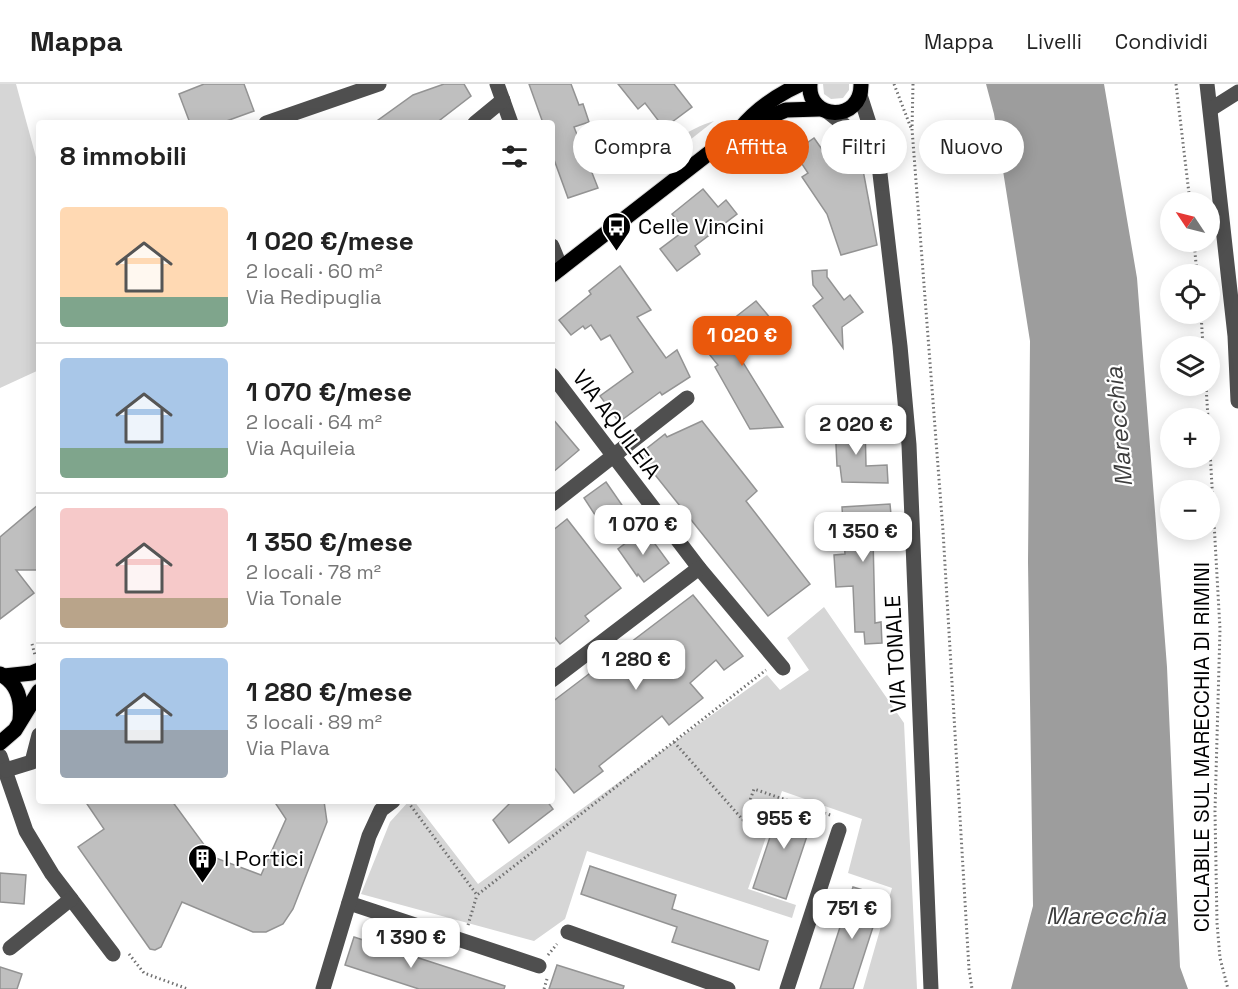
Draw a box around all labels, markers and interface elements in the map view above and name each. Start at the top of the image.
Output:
text: Mappa [30,23,123,59]
text: Mappa [924,28,993,55]
text: Livelli [1026,28,1082,55]
text: Condividi [1115,28,1208,55]
chip: Compra [573,120,693,174]
chip: Affitta [705,120,809,174]
chip: Filtri [821,120,907,174]
chip: Nuovo [919,120,1024,174]
text: 8 immobili [60,139,187,173]
icon: filters [498,140,531,173]
north arrow [1160,192,1220,252]
map controls [1160,192,1220,540]
bus stop icon: Celle Vincini [601,210,633,252]
place label: Celle Vincini [638,212,764,240]
text: 1 020 €/mese [246,224,414,258]
icon: home [108,231,180,303]
text: 2 locali · 60 m² [246,258,382,284]
button: locate [1160,264,1220,324]
text: Via Redipuglia [246,284,381,310]
pin: 1 020 € [687,316,797,367]
text: 1 020 € [707,322,777,348]
button: layers [1160,336,1220,396]
street label: VIA AQUILEIA [567,364,667,484]
water label: Marecchia [1098,365,1139,488]
text: 1 070 €/mese [246,375,412,409]
icon: home [108,382,180,454]
pin: 2 020 € [801,405,911,456]
button: + [1160,408,1220,468]
text: 2 locali · 64 m² [246,409,382,435]
text: 2 020 € [819,411,893,437]
text: Via Aquileia [246,435,355,461]
button: − [1160,480,1220,540]
pin: 1 070 € [588,505,698,556]
text: 1 070 € [608,511,678,537]
pin: 1 350 € [808,512,918,563]
text: 1 350 € [828,518,898,544]
text: 1 350 €/mese [246,525,413,559]
icon: home [108,532,180,604]
text: 2 locali · 78 m² [246,559,381,585]
street label: CICLABILE SUL MARECCHIA DI RIMINI [1187,562,1215,932]
text: Via Tonale [246,585,342,611]
street label: VIA TONALE [878,595,912,713]
pin: 1 280 € [581,640,691,691]
text: 1 280 € [601,646,671,672]
text: 1 280 €/mese [246,675,412,709]
icon: home [108,682,180,754]
text: 3 locali · 89 m² [246,709,382,735]
text: Via Plava [246,735,330,761]
pin: 955 € [742,799,826,850]
text: 955 € [757,805,812,831]
building icon: I Portici [187,842,219,884]
place label: I Portici [224,844,304,872]
pin: 751 € [810,889,894,940]
text: 751 € [827,895,877,921]
water label: Marecchia [1046,900,1166,931]
pin: 1 390 € [356,918,466,969]
text: 1 390 € [376,924,446,950]

